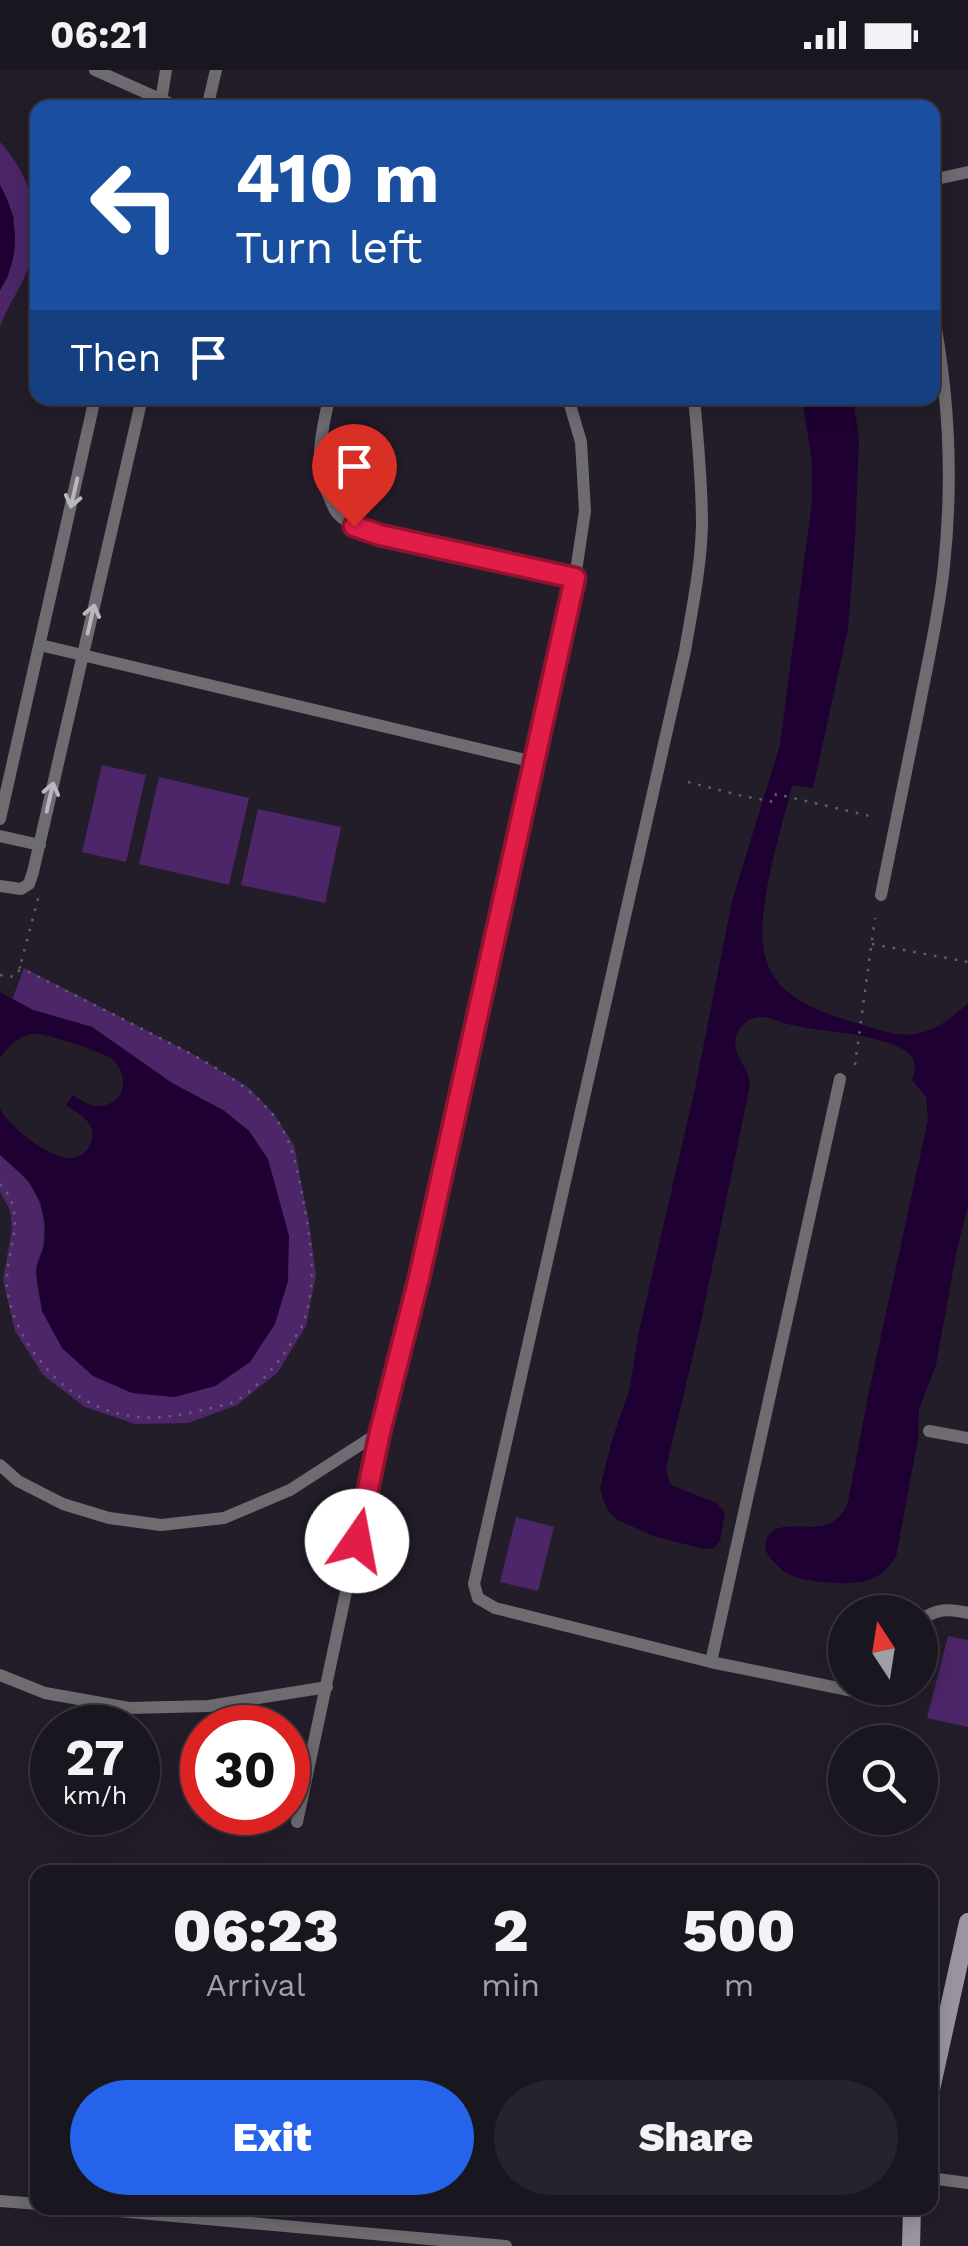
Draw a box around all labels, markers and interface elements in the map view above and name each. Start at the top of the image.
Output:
text: 06:21 [50,13,148,57]
text: 410 m [235,137,440,219]
icon: left [70,140,200,270]
text: Turn left [235,221,422,274]
icon: arrive [181,330,236,385]
text: Then [70,336,161,380]
pin [312,424,397,527]
icon: arrive [327,439,382,494]
one-way arrow [64,476,82,508]
one-way arrow [83,604,102,636]
one-way arrow [42,782,61,814]
position arrow [305,1489,409,1593]
north arrow [828,1595,938,1705]
map controls [828,1595,938,1835]
speed limit sign: 30 [180,1705,310,1835]
button: search [828,1725,938,1835]
text: 27 [65,1728,125,1787]
text: km/h [63,1781,127,1810]
text: 06:23 [172,1895,339,1966]
text: 2 [493,1895,529,1966]
text: 500 [682,1895,796,1966]
text: Arrival [206,1966,306,2004]
text: min [481,1966,540,2004]
text: m [724,1966,754,2004]
button: Exit [70,2080,474,2195]
button: Share [494,2080,898,2195]

